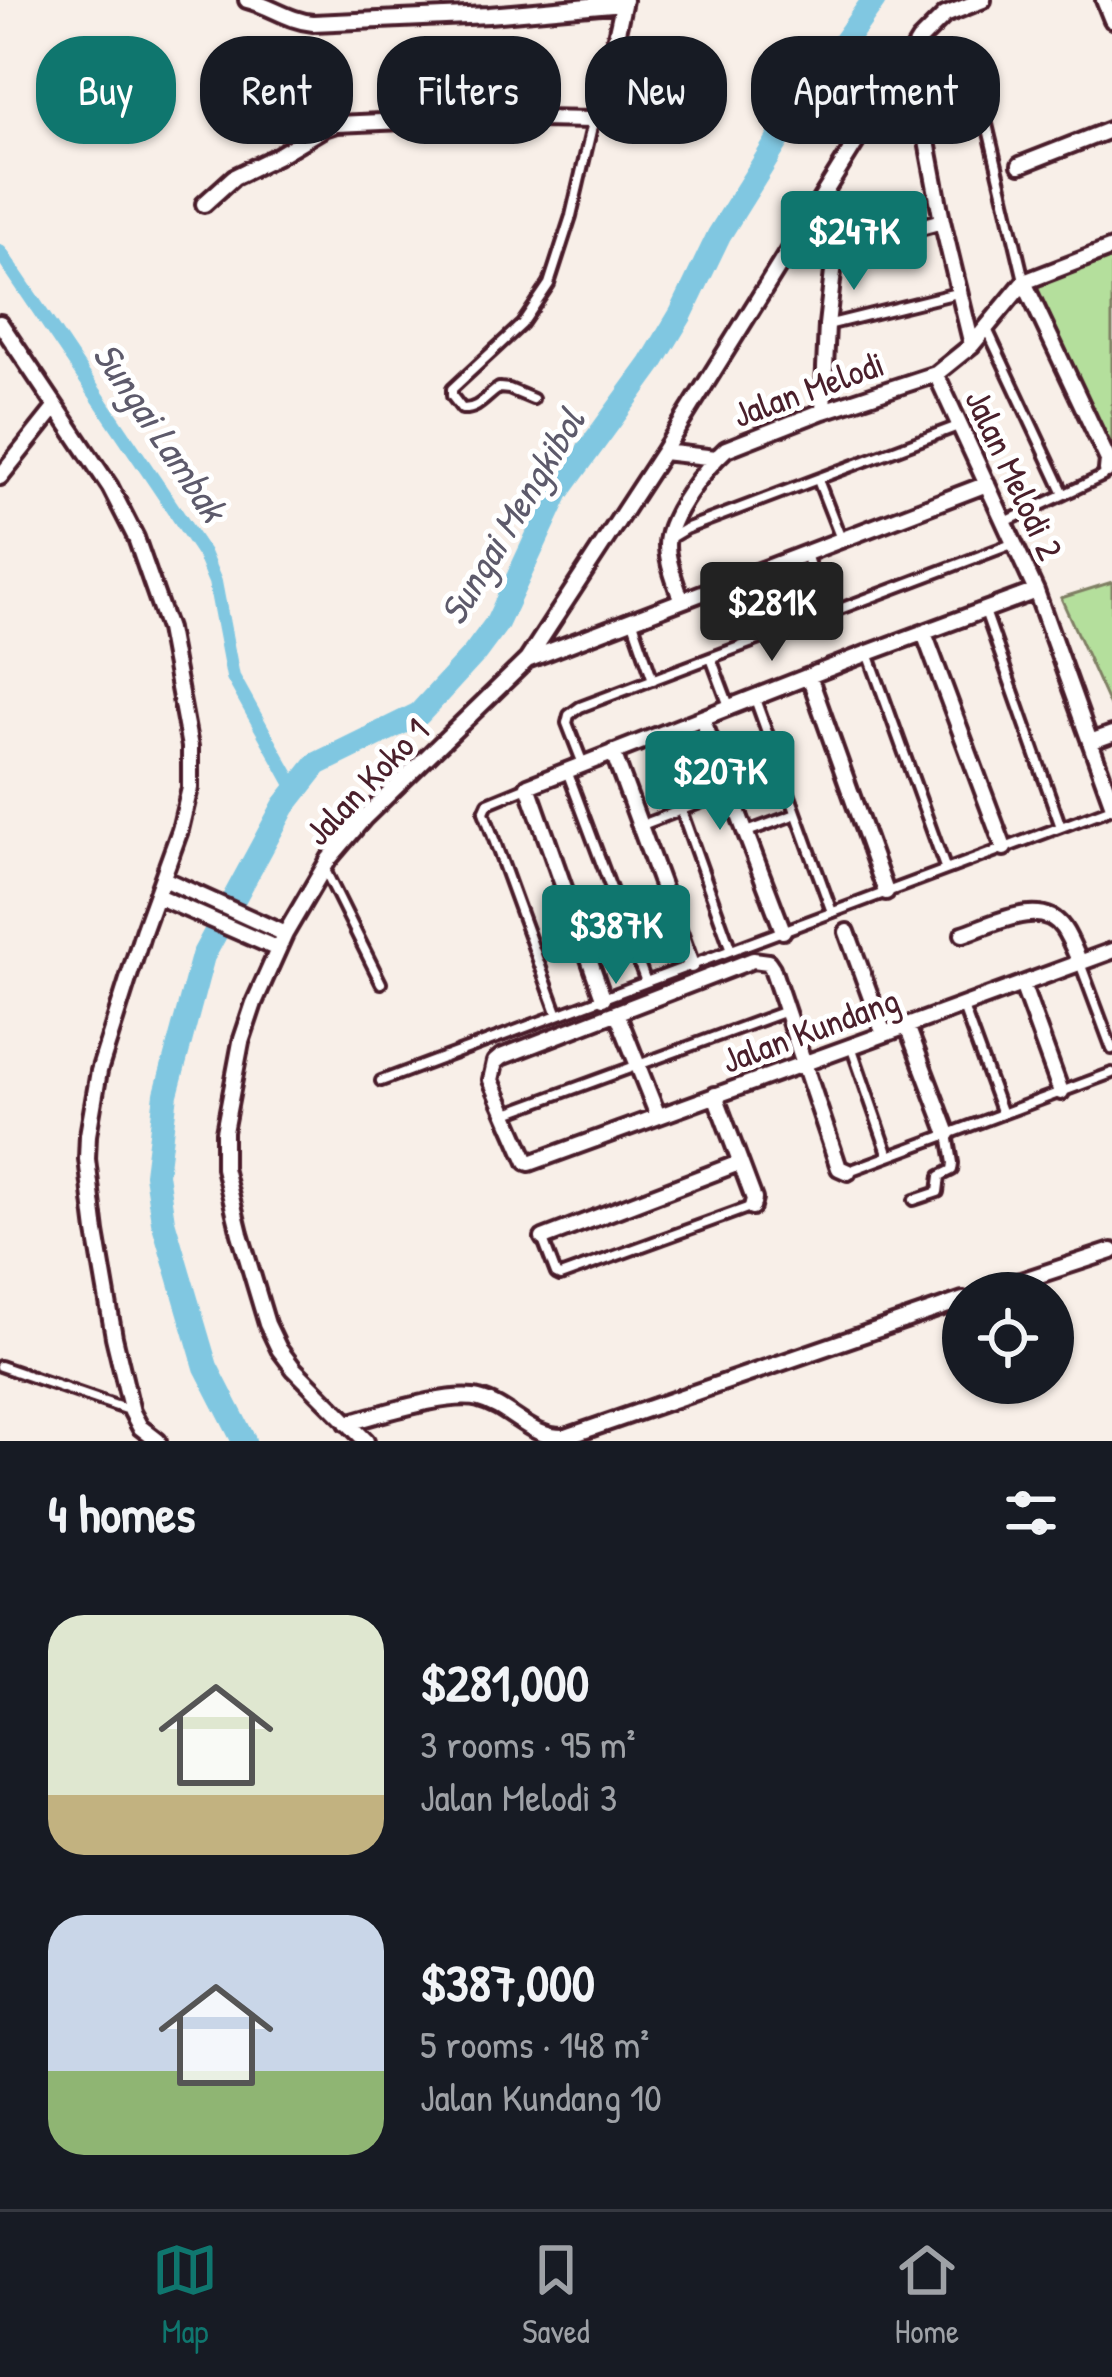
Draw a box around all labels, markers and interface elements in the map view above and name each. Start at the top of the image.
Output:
chip: Buy [36,36,176,144]
chip: Rent [200,36,353,144]
chip: Filters [377,36,561,144]
chip: New [585,36,727,144]
chip: Apartment [751,36,1000,144]
pin: $247K [770,191,938,293]
text: $247K [808,203,900,256]
water label: Sungai Lambak [81,331,243,535]
street label: Jalan Melodi [726,338,890,438]
street label: Jalan Melodi 2 [954,381,1076,567]
water label: Sungai Mengkibol [426,397,598,634]
pin: $281K [688,562,856,664]
text: $281K [727,574,817,627]
street label: Jalan Koko 1 [293,707,439,855]
pin: $207K [636,731,804,833]
text: $207K [672,743,768,796]
pin: $387K [532,885,700,987]
text: $387K [569,897,663,950]
street label: Jalan Kundang [714,974,906,1084]
map controls [942,1272,1074,1404]
button: locate [942,1272,1074,1404]
text: 4 homes [48,1479,195,1548]
icon: filters [998,1480,1064,1546]
text: $281,000 [420,1648,589,1717]
icon: home [144,1663,288,1807]
text: 3 rooms · 95 m² [420,1717,635,1770]
text: Jalan Melodi 3 [420,1770,617,1823]
text: $387,000 [420,1948,595,2017]
icon: home [144,1963,288,2107]
text: 5 rooms · 148 m² [420,2017,649,2070]
text: Jalan Kundang 10 [420,2070,662,2123]
tab: Map [152,2237,218,2353]
tab: Saved [522,2237,590,2353]
tab: Home [894,2237,960,2353]

